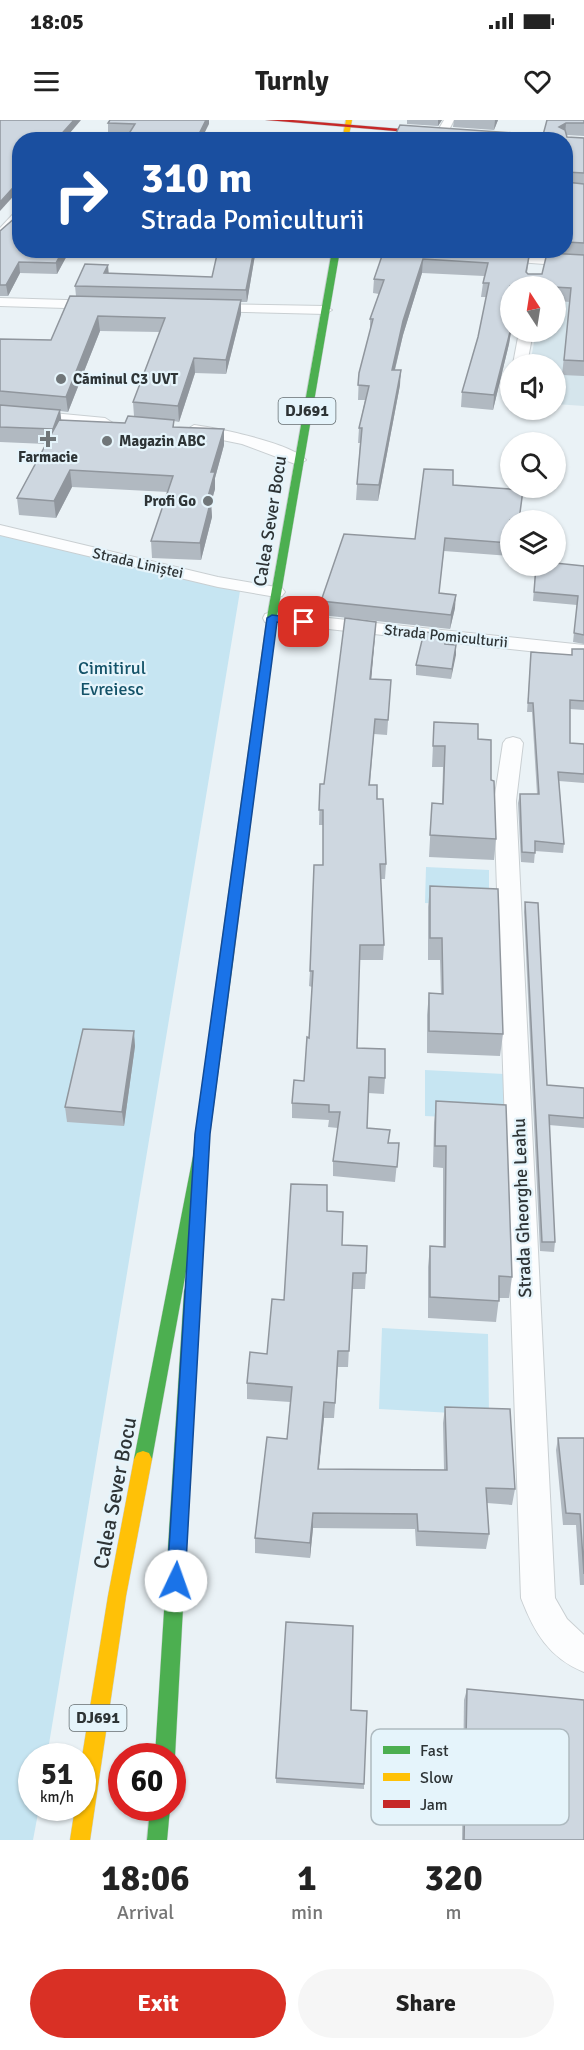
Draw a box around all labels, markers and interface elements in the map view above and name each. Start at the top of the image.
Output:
text: 18:05 [30,8,84,35]
icon: menu [30,65,63,98]
text: Turnly [255,65,329,98]
icon: heart [521,65,554,98]
text: 310 m [141,153,252,204]
icon: right [42,156,120,234]
text: Strada Pomiculturii [141,204,364,237]
north arrow [500,276,566,342]
map controls [500,276,566,576]
button: sound [500,354,566,420]
place label: Căminul C3 UVT [73,370,179,388]
marker: Căminul C3 UVT [54,372,68,386]
road number: DJ691 [278,398,336,424]
marker: Farmacie [41,432,55,446]
place label: Magazin ABC [119,432,205,450]
button: search [500,432,566,498]
marker: Magazin ABC [100,434,114,448]
place label: Farmacie [18,448,78,466]
street label: Calea Sever Bocu [249,454,291,588]
place label: Profi Go [144,492,196,510]
marker: Profi Go [201,494,215,508]
button: layers [500,510,566,576]
street label: Strada Liniștei [91,544,185,582]
pin [278,596,329,647]
icon: arrive [287,605,320,638]
street label: Strada Pomiculturii [383,621,509,651]
park label: Cimitirul Evreiesc [78,657,146,700]
street label: Strada Gheorghe Leahu [508,1118,536,1298]
street label: Calea Sever Bocu [88,1415,142,1571]
position arrow [144,1549,208,1613]
road number: DJ691 [70,1705,126,1731]
legend [371,1729,569,1825]
text: Fast [420,1741,449,1761]
speed limit sign: 60 [108,1743,186,1821]
text: 51 [41,1756,73,1793]
text: Slow [420,1768,454,1788]
text: km/h [40,1788,74,1806]
text: Jam [420,1795,448,1815]
text: 18:06 [101,1856,190,1901]
text: 1 [297,1856,317,1901]
text: 320 [424,1856,483,1901]
text: Arrival [117,1900,174,1925]
text: min [291,1900,323,1925]
text: m [446,1900,462,1925]
button: Exit [30,1969,286,2038]
button: Share [298,1969,554,2038]

